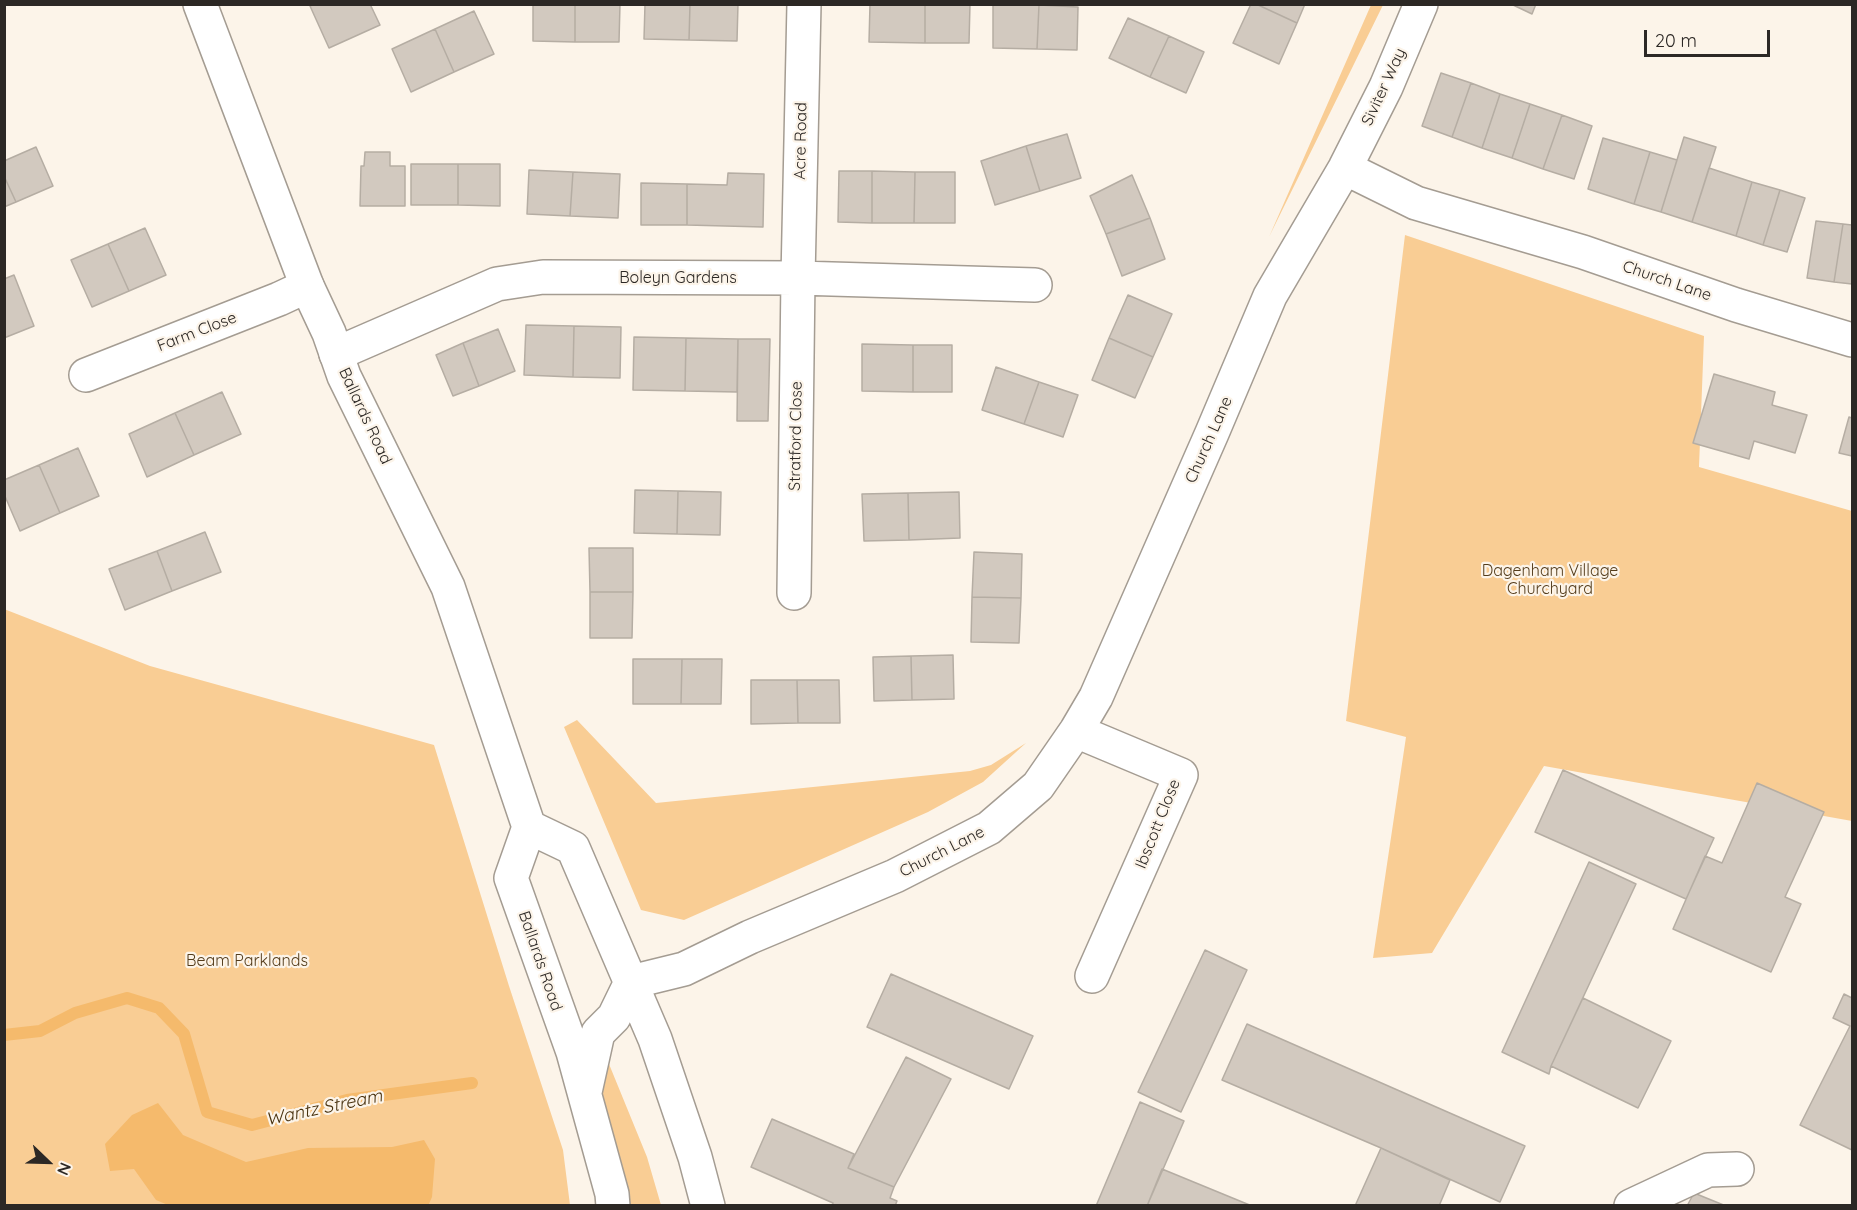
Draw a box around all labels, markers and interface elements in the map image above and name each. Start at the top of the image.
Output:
scale bar [1647,18,1773,56]
text: 20 m [1655,29,1697,52]
street label: Siviter Way [1358,45,1410,129]
street label: Acre Road [791,102,811,180]
street label: Church Lane [1620,257,1714,305]
street label: Boleyn Gardens [619,268,737,288]
street label: Farm Close [154,308,240,356]
street label: Ballards Road [334,365,396,467]
street label: Stratford Close [785,381,807,491]
street label: Church Lane [1181,394,1237,486]
park label: Dagenham Village Churchyard [1482,561,1618,599]
street label: Ibscott Close [1131,777,1185,871]
street label: Church Lane [896,822,988,882]
street label: Ballards Road [514,909,566,1013]
park label: Beam Parklands [186,951,308,971]
water label: Wantz Stream [264,1085,384,1131]
north arrow [18,1132,78,1192]
text: N [53,1160,76,1178]

